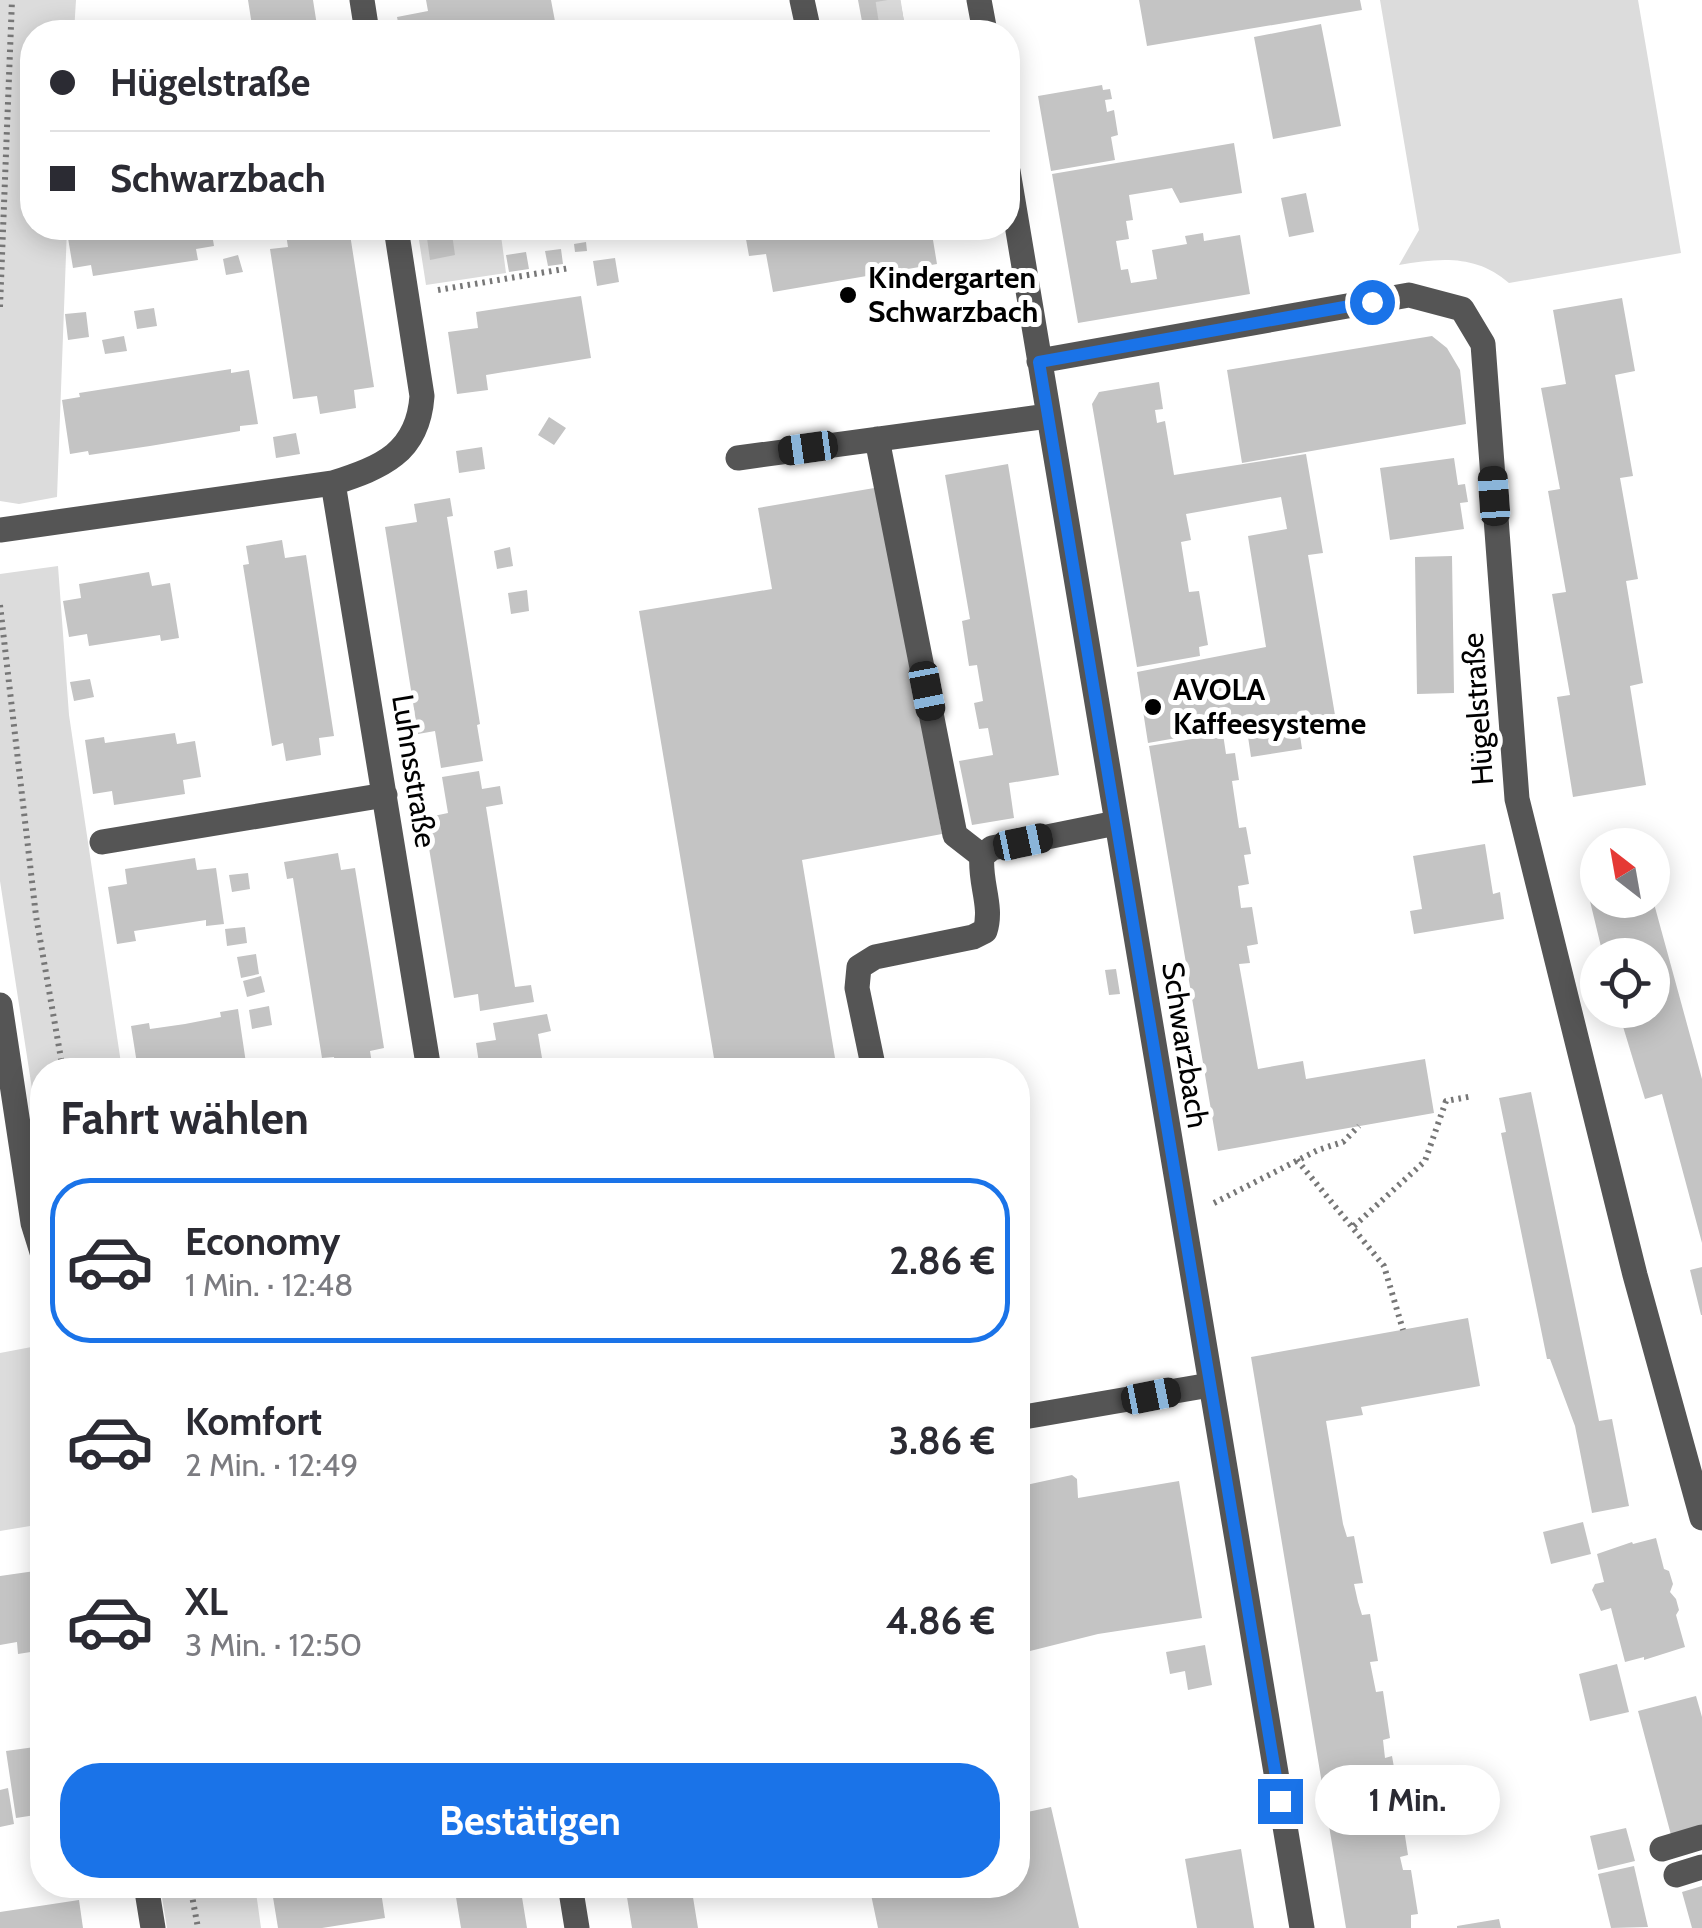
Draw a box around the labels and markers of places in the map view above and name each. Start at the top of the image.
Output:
place label: Kindergarten Schwarzbach [868,259,1038,330]
marker: Kindergarten Schwarzbach [837,284,859,306]
place label: AVOLA Kaffeesysteme [1173,671,1366,742]
marker: AVOLA Kaffeesysteme [1142,696,1164,718]

